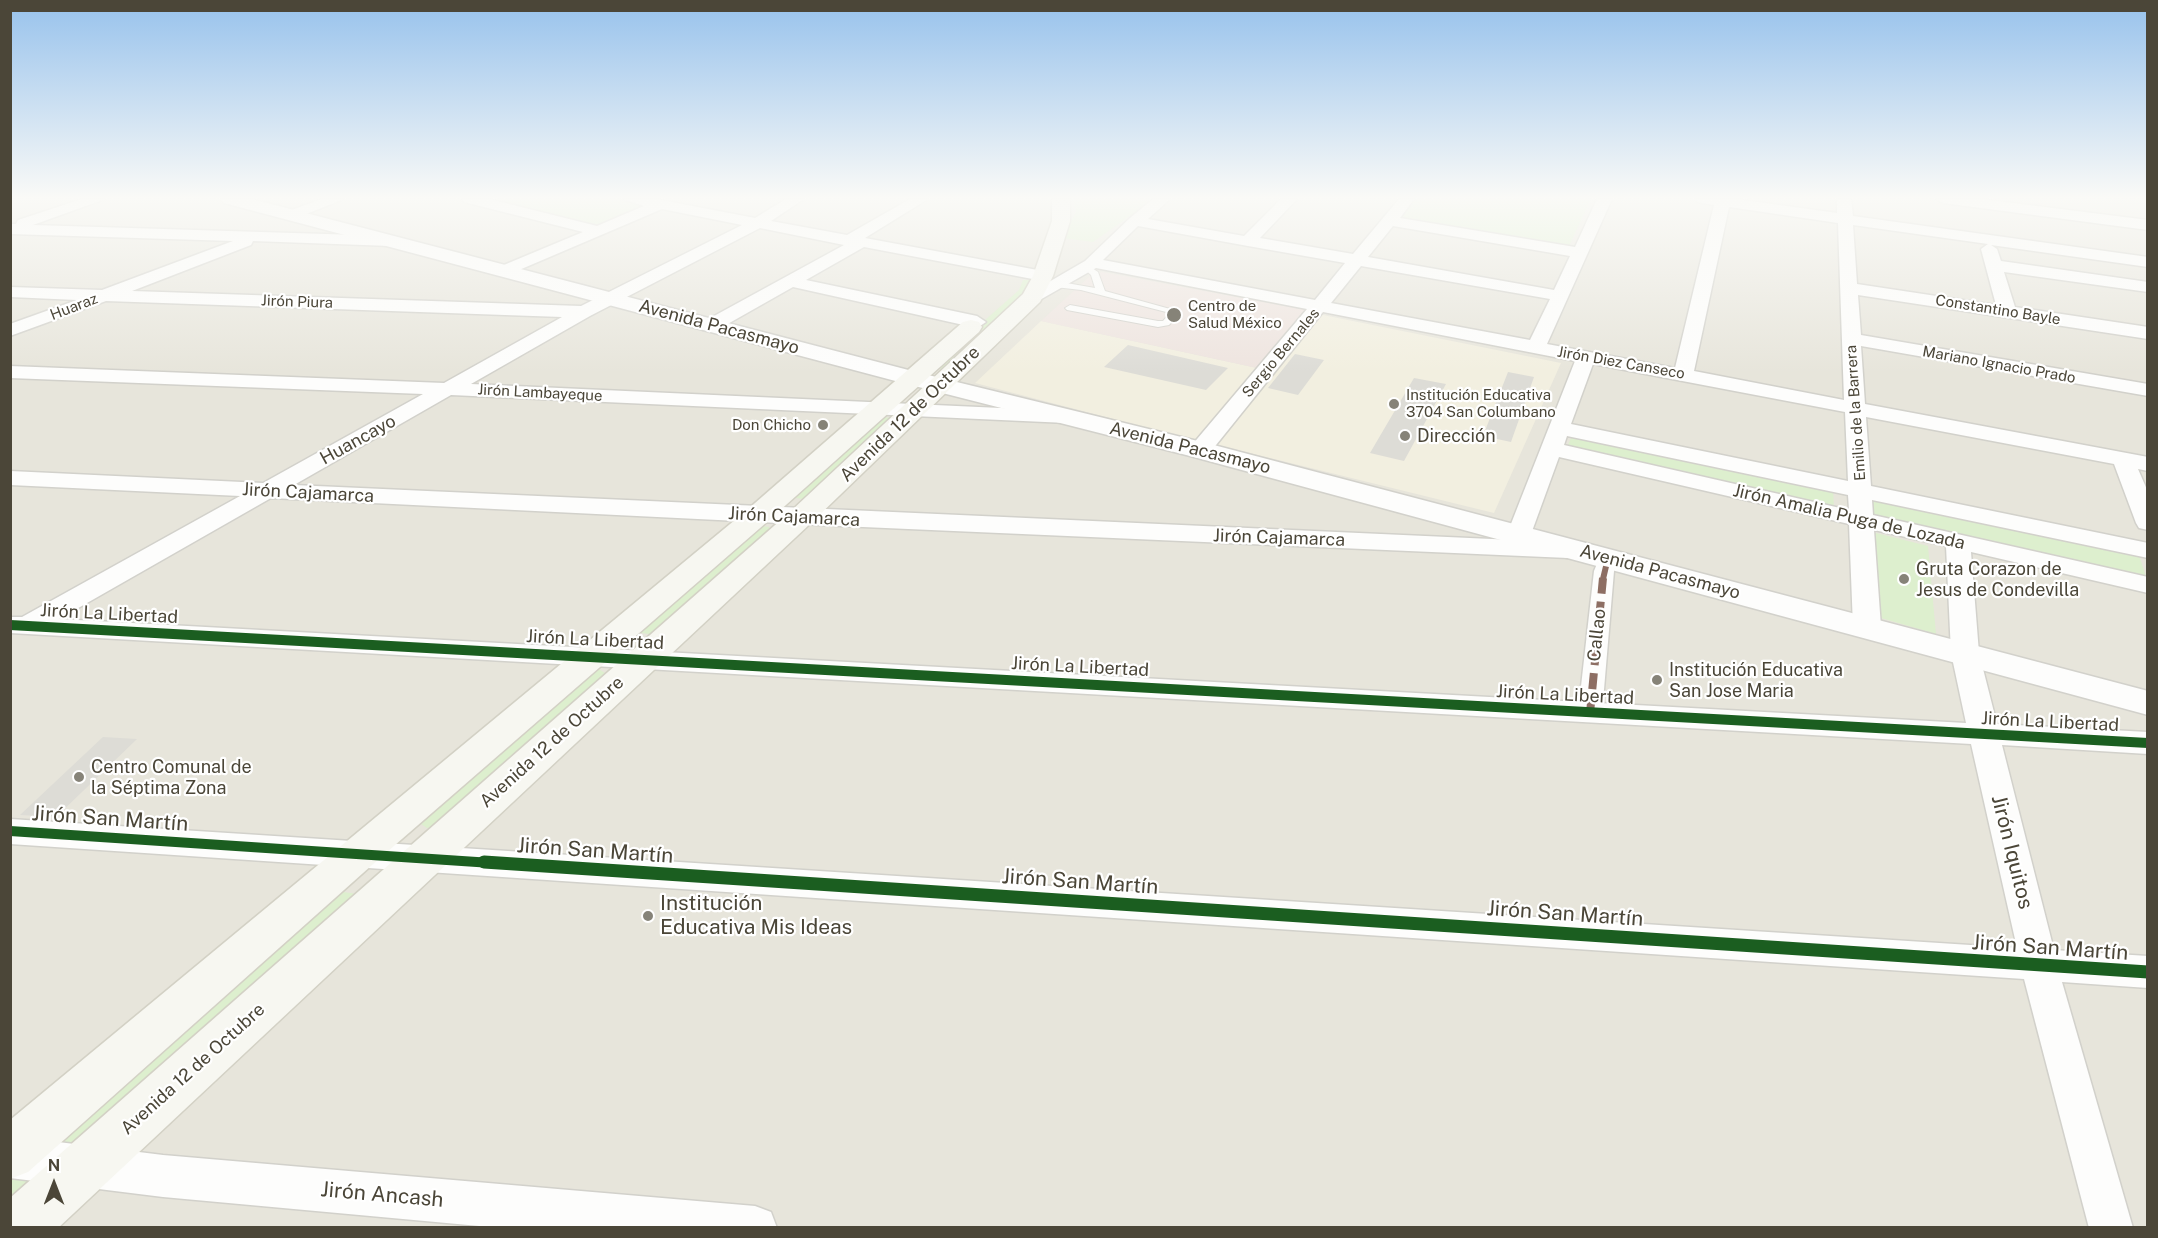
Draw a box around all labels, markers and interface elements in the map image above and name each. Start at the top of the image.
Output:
street label: Huaraz [48,290,100,324]
street label: Constantino Bayle [1934,291,2062,329]
street label: Jirón Piura [261,292,333,312]
street label: Avenida Pacasmayo [636,295,802,359]
place label: Centro de Salud México [1188,297,1282,332]
street label: Sergio Bernales [1238,305,1324,401]
marker: Centro de Salud México [1165,306,1183,324]
street label: Avenida 12 de Octubre [836,342,984,486]
street label: Jirón Diez Canseco [1556,343,1686,383]
street label: Mariano Ignacio Prado [1921,343,2077,387]
street label: Emilio de la Barrera [1842,345,1870,481]
street label: Jirón Lambayeque [477,381,603,405]
place label: Institución Educativa 3704 San Columbano [1406,386,1556,421]
marker: Institución Educativa 3704 San Columbano [1387,397,1401,411]
street label: Huancayo [316,410,400,470]
place label: Don Chicho [732,416,811,434]
marker: Don Chicho [816,418,830,432]
street label: Avenida Pacasmayo [1107,418,1273,478]
place label: Dirección [1417,425,1496,447]
marker: Dirección [1398,429,1412,443]
street label: Jirón Cajamarca [241,479,375,507]
street label: Jirón Amalia Puga de Lozada [1731,480,1967,554]
street label: Jirón Cajamarca [727,503,861,531]
street label: Jirón Cajamarca [1213,525,1345,551]
street label: Avenida Pacasmayo [1577,540,1743,604]
place label: Gruta Corazon de Jesus de Condevilla [1916,558,2079,600]
marker: Gruta Corazon de Jesus de Condevilla [1897,572,1911,586]
street label: Jirón La Libertad [39,600,179,628]
street label: Callao [1583,608,1611,662]
street label: Jirón La Libertad [525,626,665,654]
street label: Jirón La Libertad [1010,653,1150,681]
place label: Institución Educativa San Jose Maria [1669,659,1843,702]
street label: Avenida 12 de Octubre [476,672,628,812]
marker: Institución Educativa San Jose Maria [1650,673,1664,687]
street label: Jirón La Libertad [1495,681,1635,709]
street label: Jirón La Libertad [1980,708,2120,736]
place label: Centro Comunal de la Séptima Zona [91,756,252,798]
marker: Centro Comunal de la Séptima Zona [72,770,86,784]
street label: Jirón Iquitos [1986,792,2038,912]
street label: Jirón San Martín [31,801,189,837]
street label: Jirón San Martín [516,833,674,869]
street label: Jirón San Martín [1001,864,1159,900]
place label: Institución Educativa Mis Ideas [660,891,852,941]
street label: Jirón San Martín [1486,896,1644,932]
marker: Institución Educativa Mis Ideas [641,909,655,923]
street label: Jirón San Martín [1971,930,2129,966]
street label: Avenida 12 de Octubre [117,999,269,1139]
north arrow [24,1154,84,1214]
text: N [48,1156,60,1175]
street label: Jirón Ancash [320,1177,444,1213]

